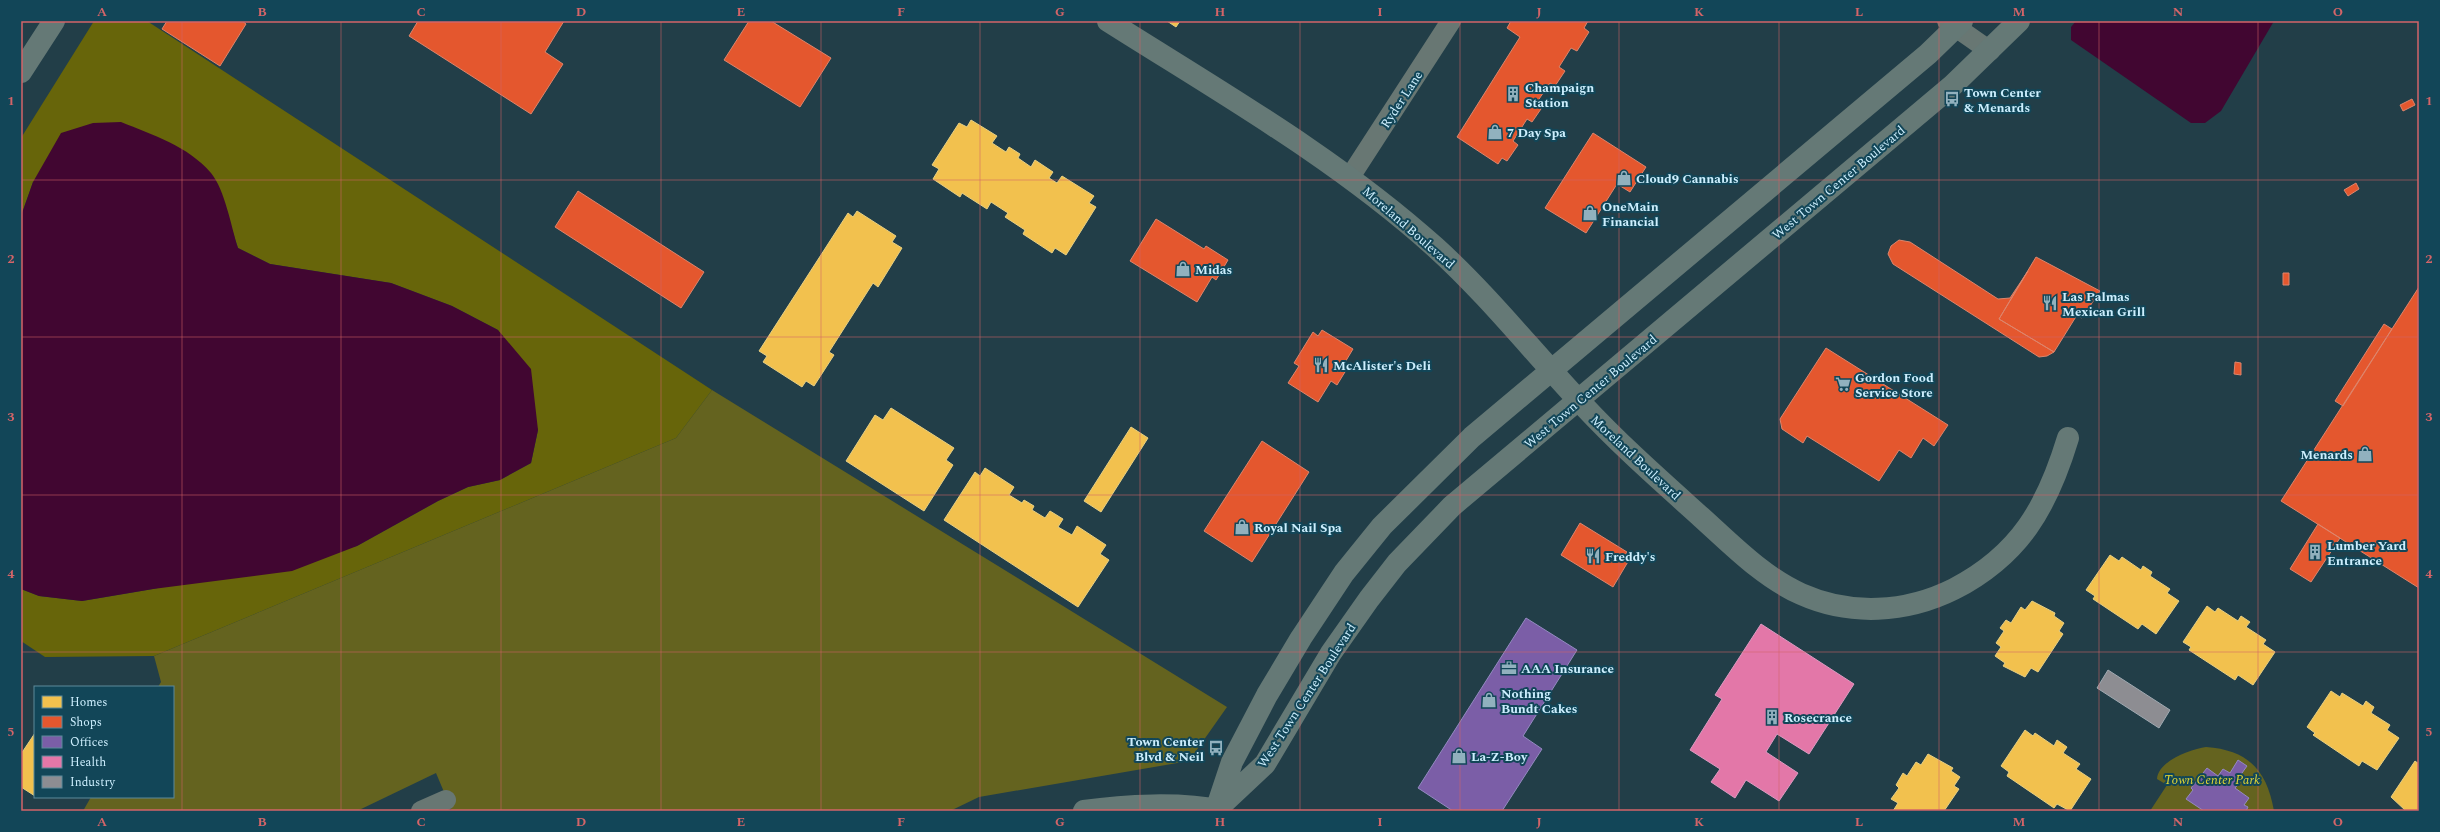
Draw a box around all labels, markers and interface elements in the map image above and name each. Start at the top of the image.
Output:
text: A [97,2,107,22]
text: B [257,2,267,22]
text: C [416,2,426,22]
text: D [576,2,586,22]
text: E [737,2,746,22]
text: F [897,2,905,22]
text: G [1055,2,1065,22]
text: H [1215,2,1226,22]
text: I [1377,2,1383,22]
text: J [1536,2,1542,22]
text: K [1694,2,1704,22]
text: L [1855,2,1863,22]
text: M [2013,2,2026,22]
text: N [2173,2,2184,22]
text: O [2333,2,2343,22]
street label: Ryder Lane [1376,67,1428,132]
place label: Champaign Station [1525,78,1594,113]
place label: Town Center & Menards [1964,83,2041,118]
building icon: Champaign Station [1504,85,1522,103]
bus stop icon: Town Center & Menards [1943,90,1961,108]
text: 1 [7,91,15,111]
text: 1 [2425,91,2433,111]
street label: West Town Center Boulevard [1768,121,1910,245]
shop icon: 7 Day Spa [1486,123,1504,141]
place label: 7 Day Spa [1507,123,1566,143]
shop icon: Cloud9 Cannabis [1615,169,1633,187]
place label: Cloud9 Cannabis [1636,169,1739,189]
street label: Moreland Boulevard [1358,182,1459,274]
place label: OneMain Financial [1602,197,1659,232]
shop icon: OneMain Financial [1581,204,1599,222]
text: 2 [7,249,15,269]
text: 2 [2425,249,2433,269]
shop icon: Midas [1174,260,1192,278]
place label: Midas [1195,260,1232,280]
place label: Las Palmas Mexican Grill [2062,287,2145,322]
restaurant icon: Las Palmas Mexican Grill [2041,294,2059,312]
street label: West Town Center Boulevard [1520,330,1662,454]
restaurant icon: McAlister's Deli [1312,356,1330,374]
place label: McAlister's Deli [1333,356,1431,376]
place label: Gordon Food Service Store [1855,368,1934,403]
supermarket icon: Gordon Food Service Store [1834,375,1852,393]
text: 3 [7,407,15,427]
text: 3 [2425,407,2433,427]
street label: Moreland Boulevard [1586,410,1685,505]
place label: Menards [2300,445,2353,465]
shop icon: Menards [2356,445,2374,463]
shop icon: Royal Nail Spa [1233,518,1251,536]
place label: Royal Nail Spa [1254,518,1342,538]
place label: Lumber Yard Entrance [2327,536,2407,571]
building icon: Lumber Yard Entrance [2306,543,2324,561]
restaurant icon: Freddy's [1584,547,1602,565]
place label: Freddy's [1605,547,1655,567]
text: 4 [7,564,15,584]
text: 4 [2425,564,2433,584]
street label: West Town Center Boulevard [1253,619,1361,772]
office icon: AAA Insurance [1500,659,1518,677]
place label: AAA Insurance [1521,659,1614,679]
place label: Nothing Bundt Cakes [1501,684,1577,719]
legend [34,686,174,798]
shop icon: Nothing Bundt Cakes [1480,691,1498,709]
text: Homes [70,693,108,712]
building icon: Rosecrance [1763,708,1781,726]
place label: Rosecrance [1784,708,1852,728]
text: Shops [70,713,102,732]
text: 5 [7,722,15,742]
text: 5 [2425,722,2433,742]
place label: Town Center Blvd & Neil [1127,732,1204,767]
text: Offices [70,733,109,752]
bus stop icon: Town Center Blvd & Neil [1207,739,1225,757]
shop icon: La-Z-Boy [1450,747,1468,765]
place label: La-Z-Boy [1471,747,1528,767]
text: Health [70,753,106,772]
park label: Town Center Park [2164,770,2260,790]
text: Industry [70,773,116,792]
text: A [97,812,107,832]
text: B [257,812,267,832]
text: C [416,812,426,832]
text: D [576,812,586,832]
text: E [737,812,746,832]
text: F [897,812,905,832]
text: G [1055,812,1065,832]
text: H [1215,812,1226,832]
text: I [1377,812,1383,832]
text: J [1536,812,1542,832]
text: K [1694,812,1704,832]
text: L [1855,812,1863,832]
text: M [2013,812,2026,832]
text: N [2173,812,2184,832]
text: O [2333,812,2343,832]

